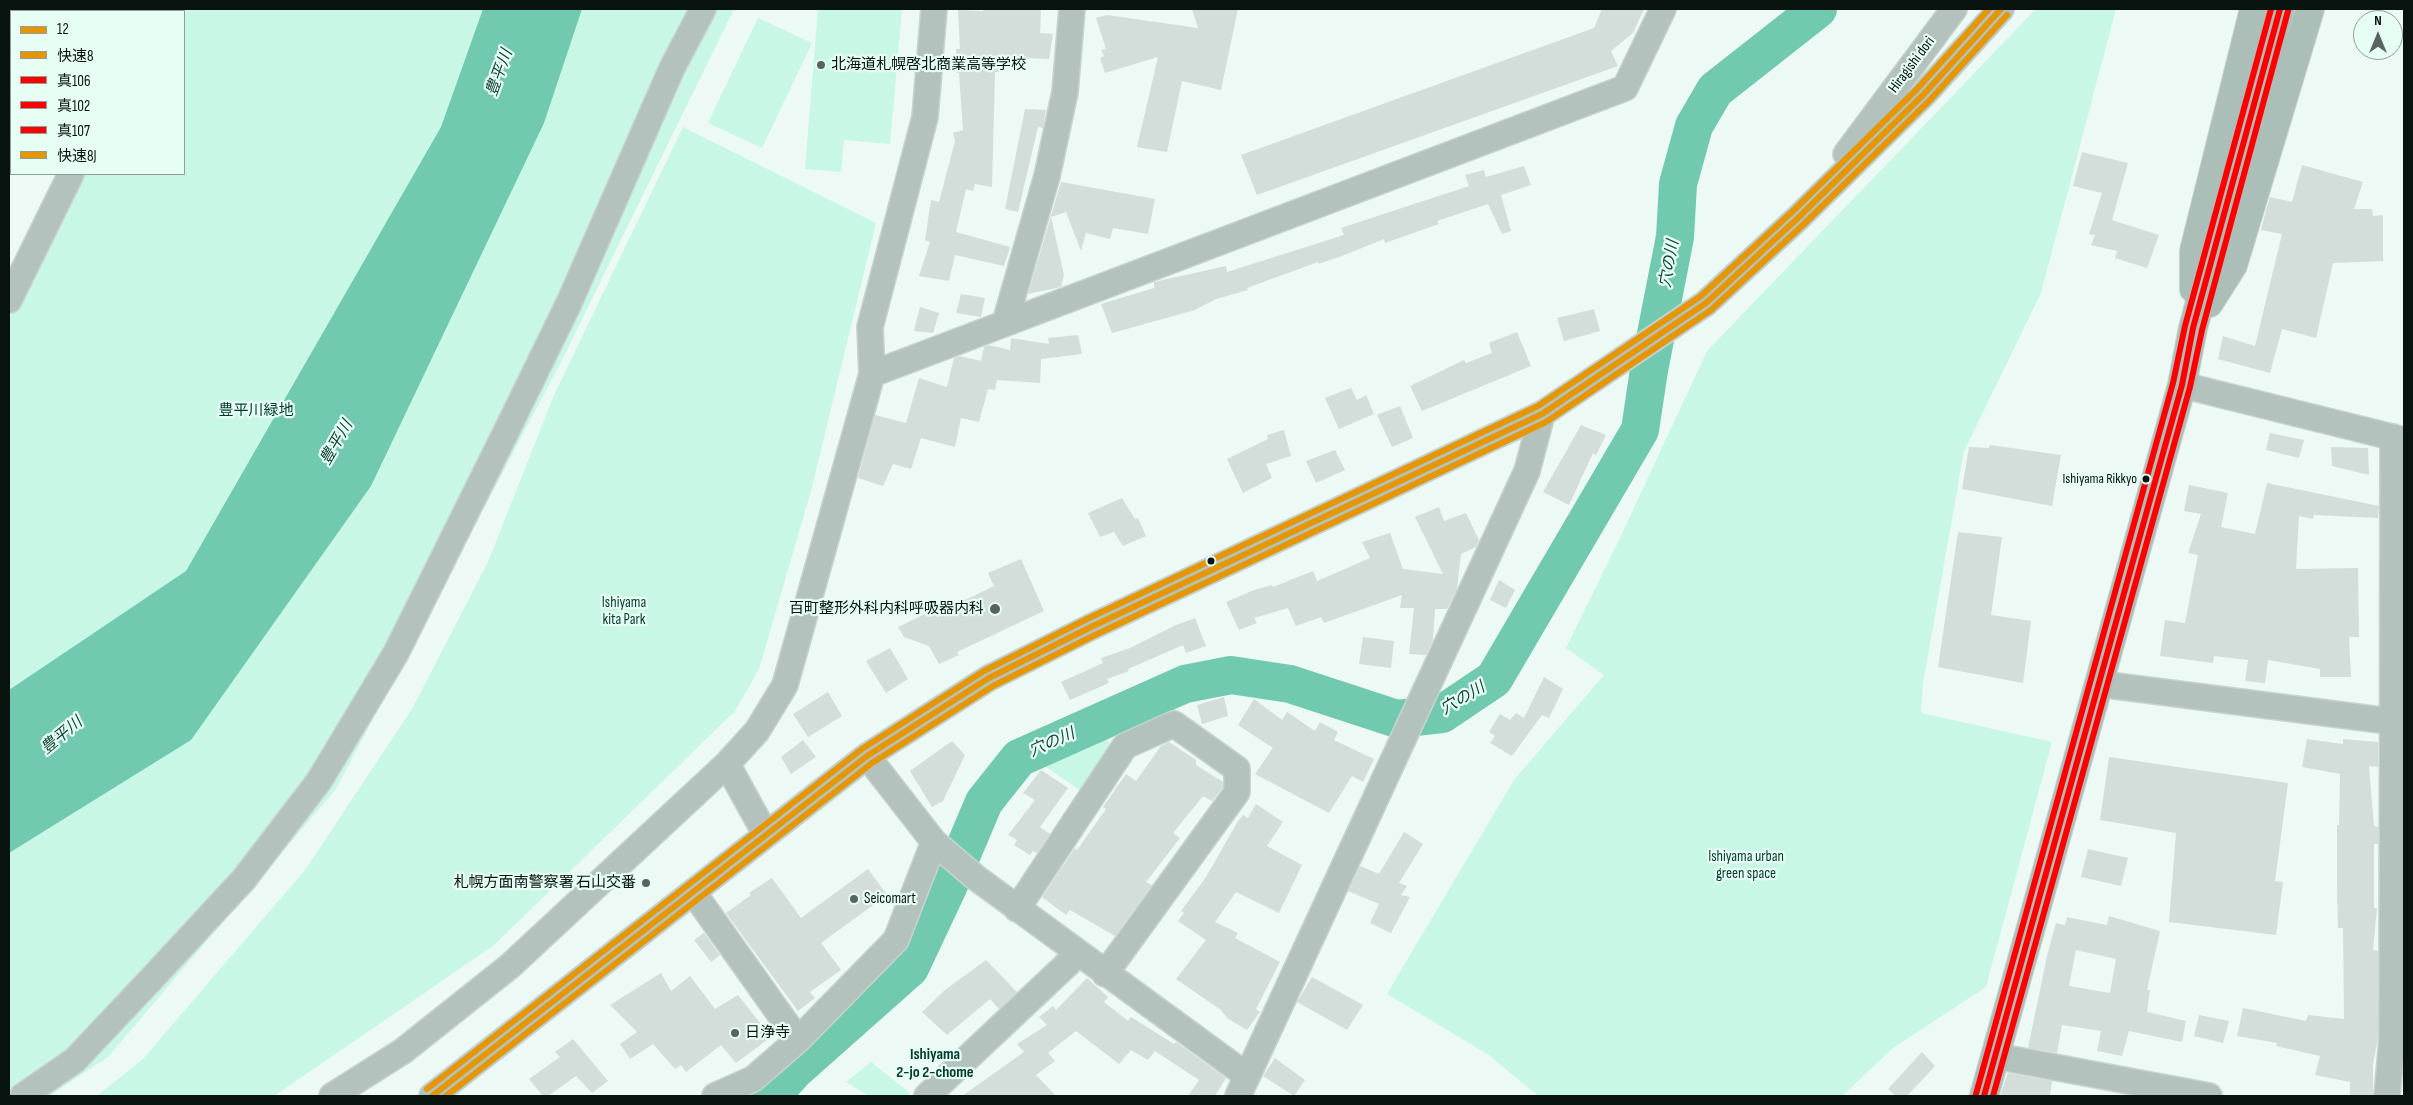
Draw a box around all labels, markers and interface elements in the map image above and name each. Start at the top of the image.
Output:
legend [10,10,185,175]
north arrow [2353,10,2403,60]
text: N [2374,12,2382,29]
text: 12 [57,20,69,39]
street label: Hiragishi dori [1885,33,1939,97]
text: 快速8 [57,47,94,66]
water label: 豊平川 [483,47,517,99]
place label: 北海道札幌啓北商業高等学校 [831,56,1026,74]
marker: 北海道札幌啓北商業高等学校 [815,59,827,71]
text: 真106 [57,72,91,91]
text: 真102 [57,97,90,116]
text: 真107 [57,122,90,141]
text: 快速8J [57,147,97,166]
water label: 穴の川 [1656,239,1684,289]
park label: 豊平川緑地 [219,402,293,420]
water label: 豊平川 [317,417,357,469]
place label: Ishiyama Rikkyo [2062,471,2137,487]
marker: Ishiyama Rikkyo [2141,474,2151,484]
unlabelled marker [1206,556,1216,566]
park label: Ishiyama kita Park [602,594,646,629]
place label: 百町整形外科内科呼吸器内科 [789,600,984,618]
marker: 百町整形外科内科呼吸器内科 [988,602,1002,616]
water label: 穴の川 [1437,678,1489,720]
water label: 豊平川 [37,713,87,759]
water label: 穴の川 [1026,724,1078,762]
park label: Ishiyama urban green space [1708,848,1784,883]
place label: 札幌方面南警察署 石山交番 [454,874,636,892]
marker: 札幌方面南警察署 石山交番 [640,877,652,889]
place label: Seicomart [864,890,916,908]
marker: Seicomart [848,893,860,905]
place label: 日浄寺 [745,1024,790,1042]
marker: 日浄寺 [729,1027,741,1039]
district label: Ishiyama 2-jo 2-chome [896,1045,974,1083]

